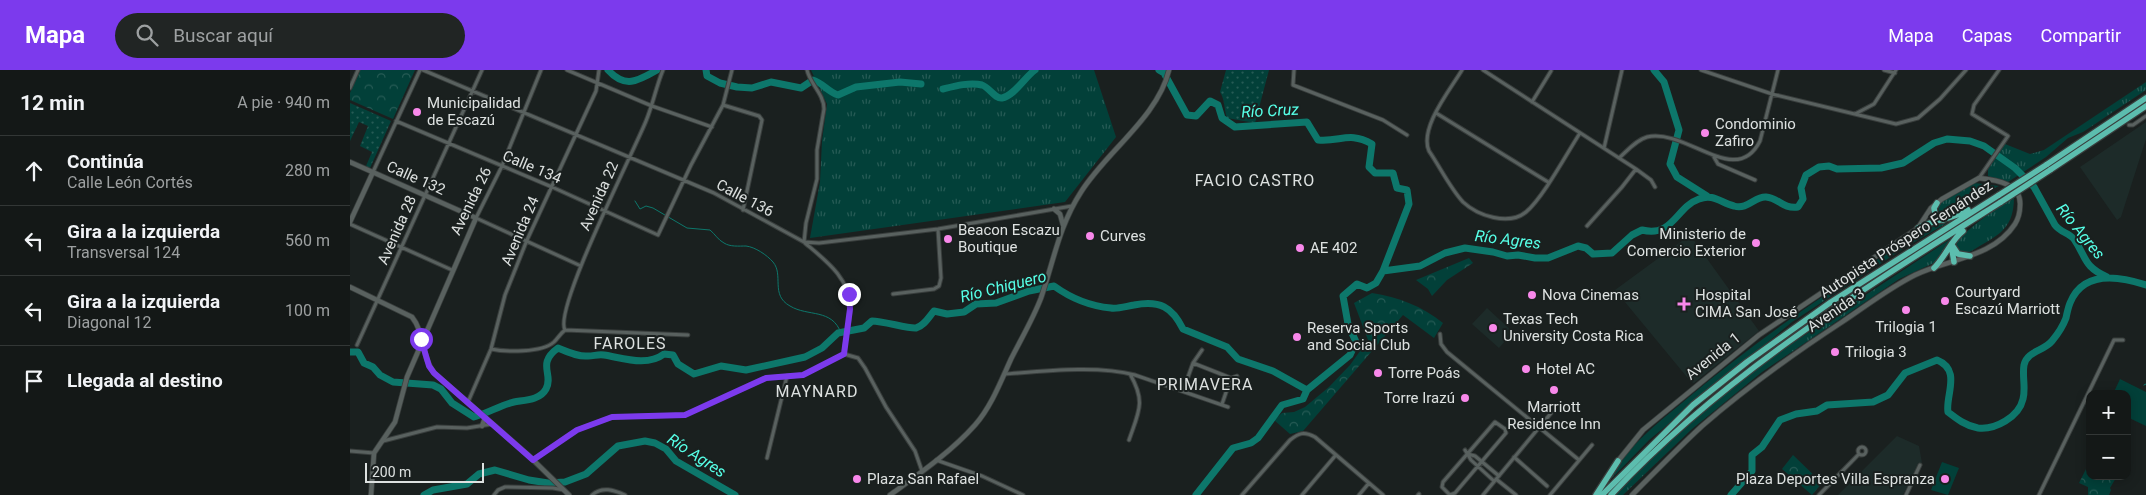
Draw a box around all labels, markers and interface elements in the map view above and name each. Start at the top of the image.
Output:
search box [115,13,465,58]
text: Mapa [25,21,85,49]
icon: search [133,21,161,49]
text: Buscar aquí [173,24,273,47]
text: Mapa [1888,25,1934,46]
text: Capas [1962,25,2012,46]
text: Compartir [2040,25,2121,46]
text: 12 min [20,91,85,115]
text: A pie · 940 m [237,93,330,112]
place label: Municipalidad de Escazú [427,94,521,129]
water label: Río Cruz [1241,99,1300,121]
marker: Municipalidad de Escazú [411,106,423,118]
place label: Condominio Zafiro [1715,115,1796,150]
marker: Condominio Zafiro [1699,127,1711,139]
street label: Calle 134 [500,147,565,188]
text: Continúa [67,150,144,173]
icon: ahead [20,157,48,185]
street label: Calle 132 [384,157,448,199]
street label: Avenida 22 [576,159,622,233]
text: 280 m [285,161,330,180]
street label: Avenida 26 [447,164,495,238]
district label: FACIO CASTRO [1195,171,1315,190]
text: Calle León Cortés [67,173,193,192]
street label: Calle 136 [713,175,777,221]
street label: Autopista Próspero Fernández [1816,176,1996,302]
street label: Avenida 28 [374,193,420,267]
street label: Avenida 24 [497,193,543,268]
water label: Río Agres [2052,200,2109,263]
text: Gira a la izquierda [67,220,220,243]
place label: Beacon Escazu Boutique [958,221,1060,256]
place label: Ministerio de Comercio Exterior [1627,225,1746,260]
water label: Río Agres [1474,226,1542,253]
icon: left [20,227,48,255]
place label: Curves [1100,227,1146,245]
marker: Curves [1084,230,1096,242]
text: 560 m [285,231,330,250]
marker: Beacon Escazu Boutique [942,233,954,245]
marker: Ministerio de Comercio Exterior [1750,237,1762,249]
place label: AE 402 [1310,239,1357,257]
marker: AE 402 [1294,242,1306,254]
text: Transversal 124 [67,243,180,262]
water label: Río Chiquero [958,267,1048,306]
route end [838,283,861,306]
place label: Courtyard Escazú Marriott [1955,283,2060,318]
street label: Avenida 3 [1804,284,1868,336]
place label: Nova Cinemas [1542,286,1639,304]
place label: Hospital CIMA San José [1695,286,1797,321]
marker: Nova Cinemas [1526,289,1538,301]
text: Gira a la izquierda [67,290,220,313]
marker: Courtyard Escazú Marriott [1939,295,1951,307]
icon: left [20,297,48,325]
marker: Hospital CIMA San José [1677,297,1691,311]
text: 100 m [285,301,330,320]
marker: Trilogia 1 [1900,304,1912,316]
place label: Texas Tech University Costa Rica [1503,310,1644,345]
text: Diagonal 12 [67,313,152,332]
place label: Trilogia 1 [1875,318,1937,336]
place label: Reserva Sports and Social Club [1307,319,1410,354]
marker: Texas Tech University Costa Rica [1487,322,1499,334]
route start [410,328,433,351]
street label: Avenida 1 [1682,328,1744,384]
marker: Reserva Sports and Social Club [1291,331,1303,343]
district label: FAROLES [593,334,667,353]
place label: Trilogia 3 [1845,343,1907,361]
marker: Trilogia 3 [1829,346,1841,358]
place label: Hotel AC [1536,360,1595,378]
marker: Hotel AC [1520,363,1532,375]
place label: Torre Poás [1388,364,1460,382]
icon: arrive [20,367,48,395]
marker: Torre Poás [1372,367,1384,379]
text: Llegada al destino [67,369,223,392]
district label: PRIMAVERA [1157,375,1253,394]
district label: MAYNARD [776,382,858,401]
marker: Marriott Residence Inn [1548,384,1560,396]
place label: Torre Irazú [1384,389,1455,407]
map controls [2086,390,2131,480]
button: + [2086,390,2131,435]
marker: Torre Irazú [1459,392,1471,404]
place label: Marriott Residence Inn [1507,398,1601,433]
water label: Río Agres [664,429,730,481]
button: − [2086,435,2131,480]
scale bar [365,460,484,483]
text: 200 m [372,464,411,480]
place label: Plaza San Rafael [867,470,979,488]
place label: Plaza Deportes Villa Espranza [1736,470,1935,488]
marker: Plaza San Rafael [851,473,863,485]
marker: Plaza Deportes Villa Espranza [1939,473,1951,485]

